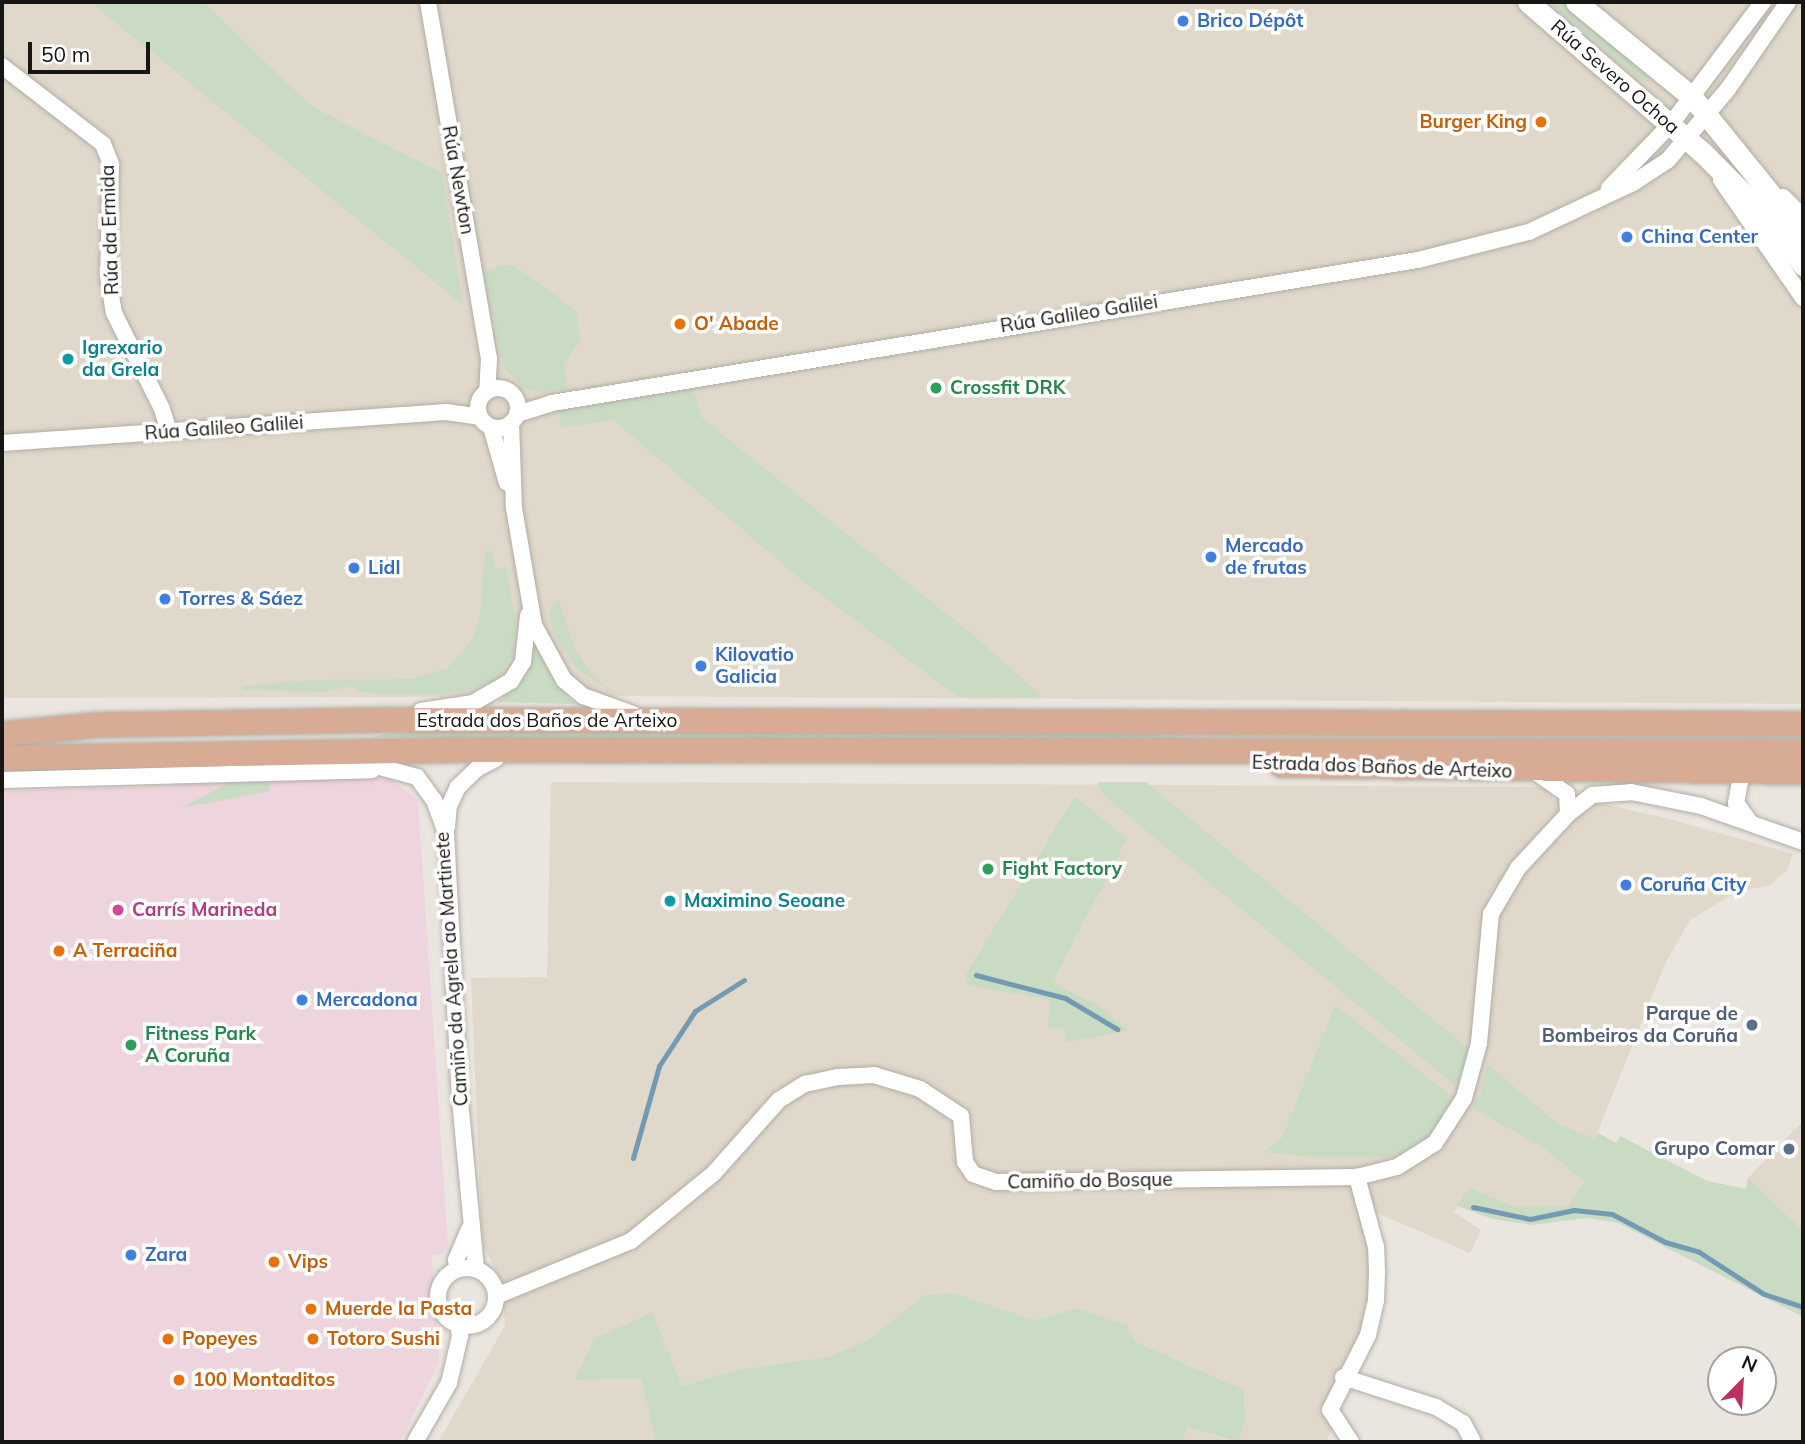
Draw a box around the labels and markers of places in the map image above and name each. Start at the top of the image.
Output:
place label: Brico Dépôt [1197,10,1303,32]
marker: Brico Dépôt [1175,13,1191,29]
place label: Burger King [1419,111,1527,133]
marker: Burger King [1533,114,1549,130]
place label: China Center [1641,226,1758,248]
marker: China Center [1619,229,1635,245]
place label: O' Abade [694,313,779,335]
marker: O' Abade [672,316,688,332]
place label: Igrexario da Grela [82,337,163,381]
marker: Igrexario da Grela [60,351,76,367]
place label: Crossfit DRK [950,377,1065,399]
marker: Crossfit DRK [928,380,944,396]
place label: Mercado de frutas [1225,535,1307,579]
marker: Mercado de frutas [1203,549,1219,565]
place label: Lidl [368,557,400,579]
marker: Lidl [346,560,362,576]
place label: Torres & Sáez [179,588,303,610]
marker: Torres & Sáez [157,591,173,607]
place label: Kilovatio Galicia [715,644,794,688]
marker: Kilovatio Galicia [693,658,709,674]
place label: Fight Factory [1002,858,1122,880]
marker: Fight Factory [980,861,996,877]
place label: Coruña City [1640,874,1746,896]
marker: Coruña City [1618,877,1634,893]
place label: Maximino Seoane [684,890,845,912]
marker: Maximino Seoane [662,893,678,909]
place label: Carrís Marineda [132,899,277,921]
marker: Carrís Marineda [110,902,126,918]
place label: A Terraciña [73,940,178,962]
marker: A Terraciña [51,943,67,959]
place label: Mercadona [316,989,418,1011]
marker: Mercadona [294,992,310,1008]
place label: Parque de Bombeiros da Coruña [1542,1003,1738,1047]
marker: Parque de Bombeiros da Coruña [1744,1017,1760,1033]
place label: Fitness Park A Coruña [145,1023,256,1067]
marker: Fitness Park A Coruña [123,1037,139,1053]
place label: Grupo Comar [1654,1138,1775,1160]
marker: Grupo Comar [1781,1141,1797,1157]
place label: Zara [145,1244,187,1266]
marker: Zara [123,1247,139,1263]
place label: Vips [288,1251,328,1273]
marker: Vips [266,1254,282,1270]
place label: Muerde la Pasta [325,1298,472,1320]
marker: Muerde la Pasta [303,1301,319,1317]
place label: Popeyes [182,1328,258,1350]
place label: Totoro Sushi [327,1328,440,1350]
marker: Popeyes [160,1331,176,1347]
marker: Totoro Sushi [305,1331,321,1347]
place label: 100 Montaditos [193,1369,335,1391]
marker: 100 Montaditos [171,1372,187,1388]

